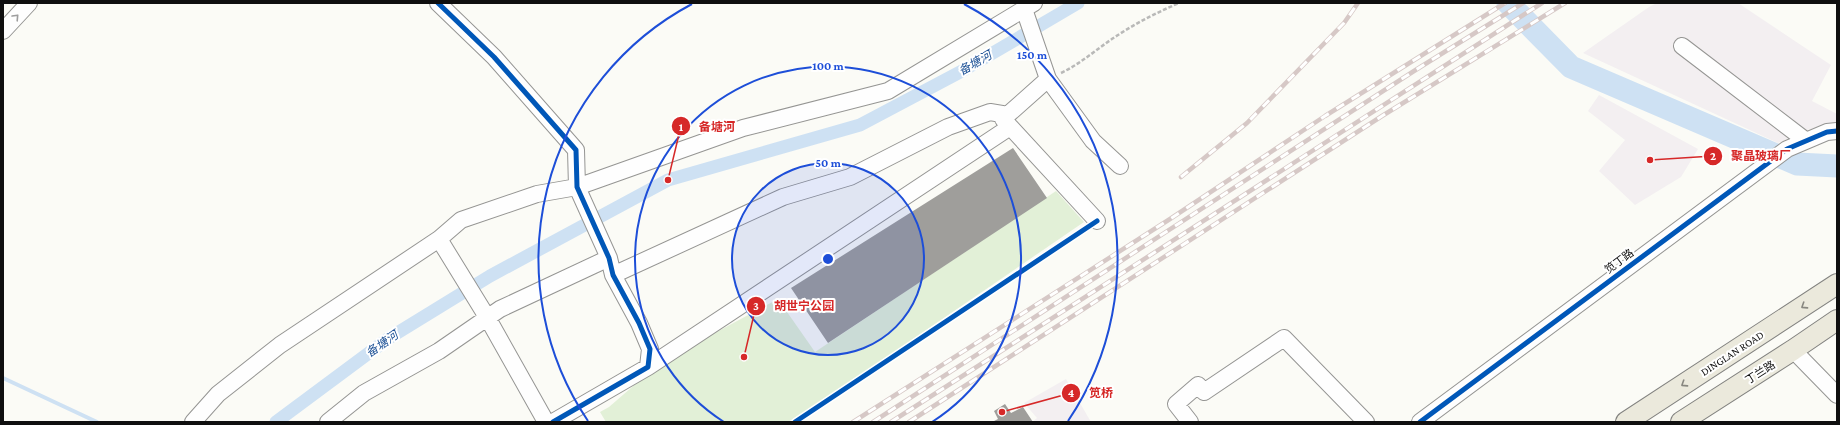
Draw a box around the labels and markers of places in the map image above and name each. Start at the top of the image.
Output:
callout: 备塘河 [671,114,743,138]
callout: 聚晶玻璃厂 [1703,144,1799,168]
centre of rings [821,252,835,266]
callout: 胡世宁公园 [746,294,842,318]
callout: 笕桥 [1061,381,1121,405]

